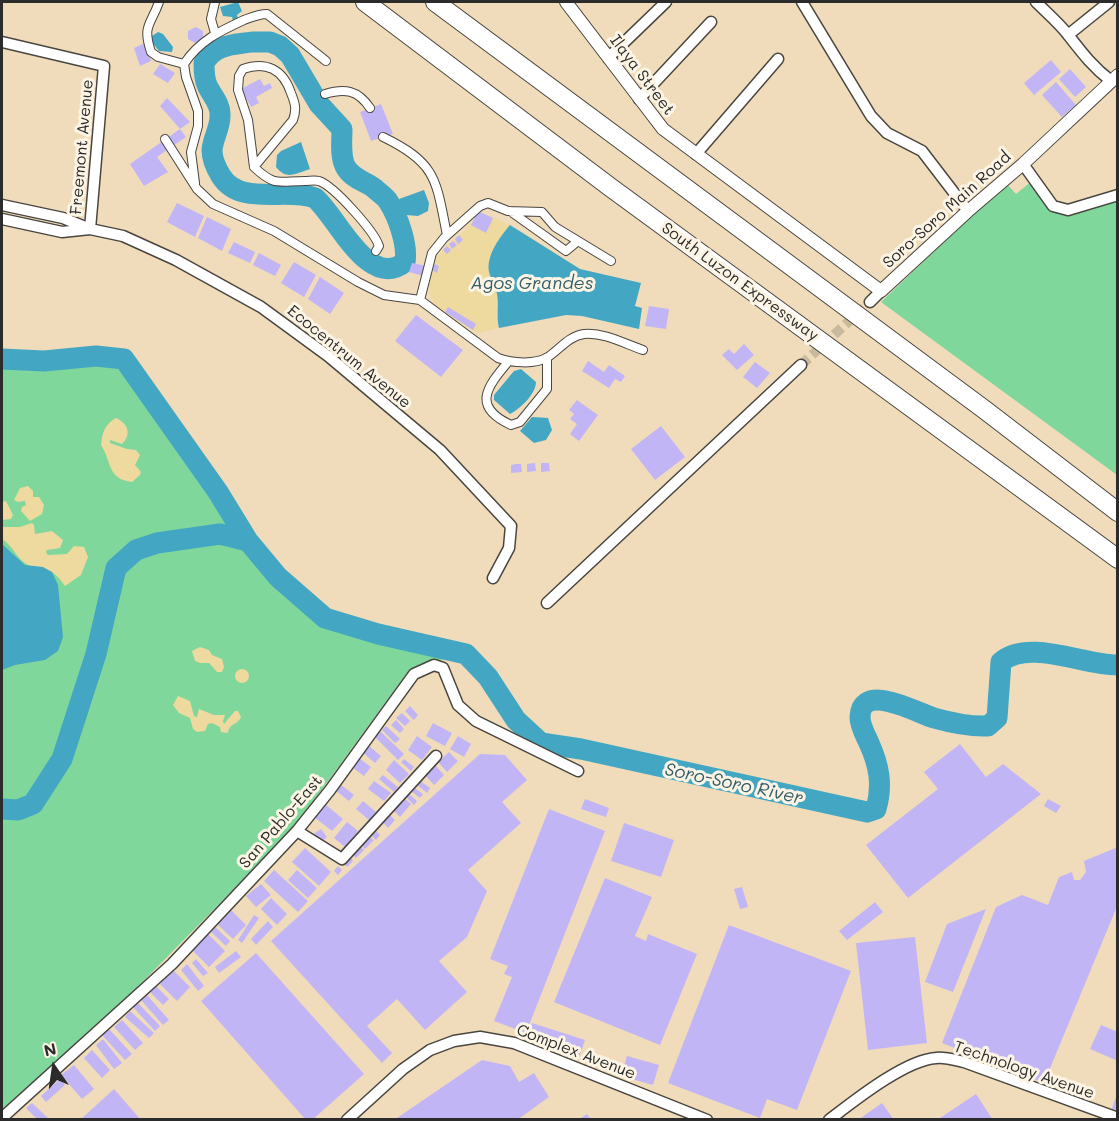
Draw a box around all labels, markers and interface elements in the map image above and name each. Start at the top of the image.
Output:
street label: Ilaya Street [606,31,678,119]
street label: Freemont Avenue [67,79,97,215]
street label: Soro-Soro Main Road [879,148,1015,272]
street label: South Luzon Expressway [658,219,822,345]
water label: Agos Grandes [471,272,593,294]
street label: Ecocentrum Avenue [283,301,415,413]
water label: Soro-Soro River [663,759,805,809]
street label: San Pablo-East [235,772,327,872]
street label: Complex Avenue [514,1020,638,1084]
north arrow [24,1037,84,1097]
text: N [42,1037,58,1061]
street label: Technology Avenue [951,1037,1097,1103]

